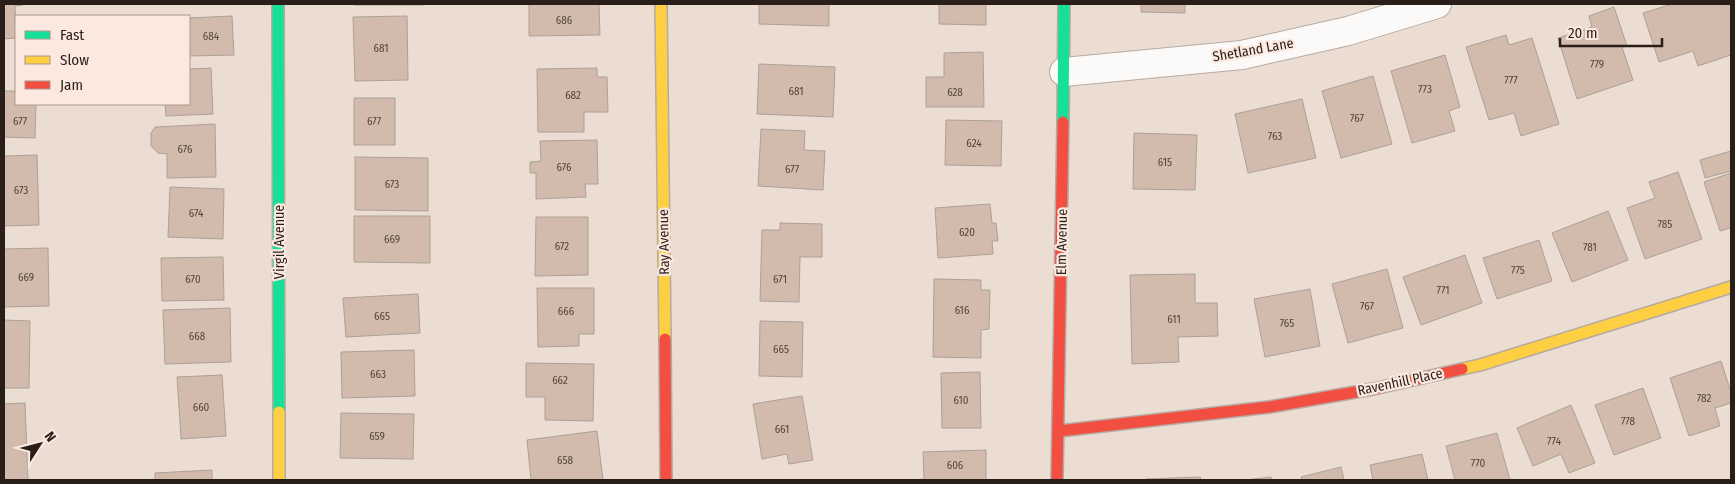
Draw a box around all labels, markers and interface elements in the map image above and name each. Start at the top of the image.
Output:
house number: 686 [556,14,573,27]
legend [15,15,190,105]
scale bar [1560,15,1662,47]
text: 20 m [1568,24,1598,42]
text: Fast [60,26,84,44]
house number: 684 [203,30,220,43]
street label: Shetland Lane [1211,35,1295,65]
house number: 681 [374,42,388,55]
text: Slow [60,51,89,69]
house number: 779 [1590,58,1604,71]
house number: 777 [1504,74,1518,87]
text: Jam [60,76,83,94]
house number: 773 [1418,83,1432,96]
house number: 681 [789,85,803,98]
house number: 628 [947,86,963,99]
house number: 682 [565,89,581,102]
house number: 767 [1350,112,1364,125]
house number: 677 [13,115,28,128]
house number: 677 [367,115,382,128]
house number: 763 [1268,130,1282,143]
house number: 624 [966,137,982,150]
house number: 676 [178,143,193,156]
house number: 615 [1158,156,1172,169]
house number: 676 [557,161,572,174]
house number: 677 [785,163,800,176]
house number: 673 [385,178,399,191]
house number: 673 [14,184,28,197]
street label: Virgil Avenue [271,205,288,279]
house number: 674 [189,207,204,220]
street label: Ray Avenue [655,209,673,275]
street label: Elm Avenue [1053,209,1071,275]
house number: 785 [1658,218,1672,231]
house number: 620 [959,226,975,239]
house number: 669 [384,233,400,246]
house number: 672 [555,240,569,253]
house number: 781 [1583,241,1597,254]
house number: 775 [1511,264,1525,277]
house number: 669 [18,271,34,284]
house number: 670 [185,273,201,286]
house number: 671 [773,273,787,286]
house number: 771 [1436,284,1450,297]
house number: 767 [1360,300,1374,313]
house number: 616 [955,304,970,317]
house number: 666 [558,305,575,318]
house number: 665 [374,310,390,323]
house number: 611 [1167,313,1181,326]
house number: 765 [1280,317,1294,330]
house number: 668 [189,330,206,343]
house number: 665 [773,343,789,356]
street label: Ravenhill Place [1356,365,1444,399]
house number: 663 [370,368,386,381]
house number: 662 [552,374,568,387]
house number: 782 [1697,392,1711,405]
house number: 610 [954,394,969,407]
house number: 660 [193,401,210,414]
house number: 778 [1621,415,1636,428]
north arrow [15,419,65,469]
house number: 661 [775,423,789,436]
text: N [41,428,59,445]
house number: 659 [369,430,385,443]
house number: 774 [1547,435,1562,448]
house number: 658 [557,454,573,467]
house number: 770 [1471,457,1486,470]
house number: 606 [947,459,964,472]

